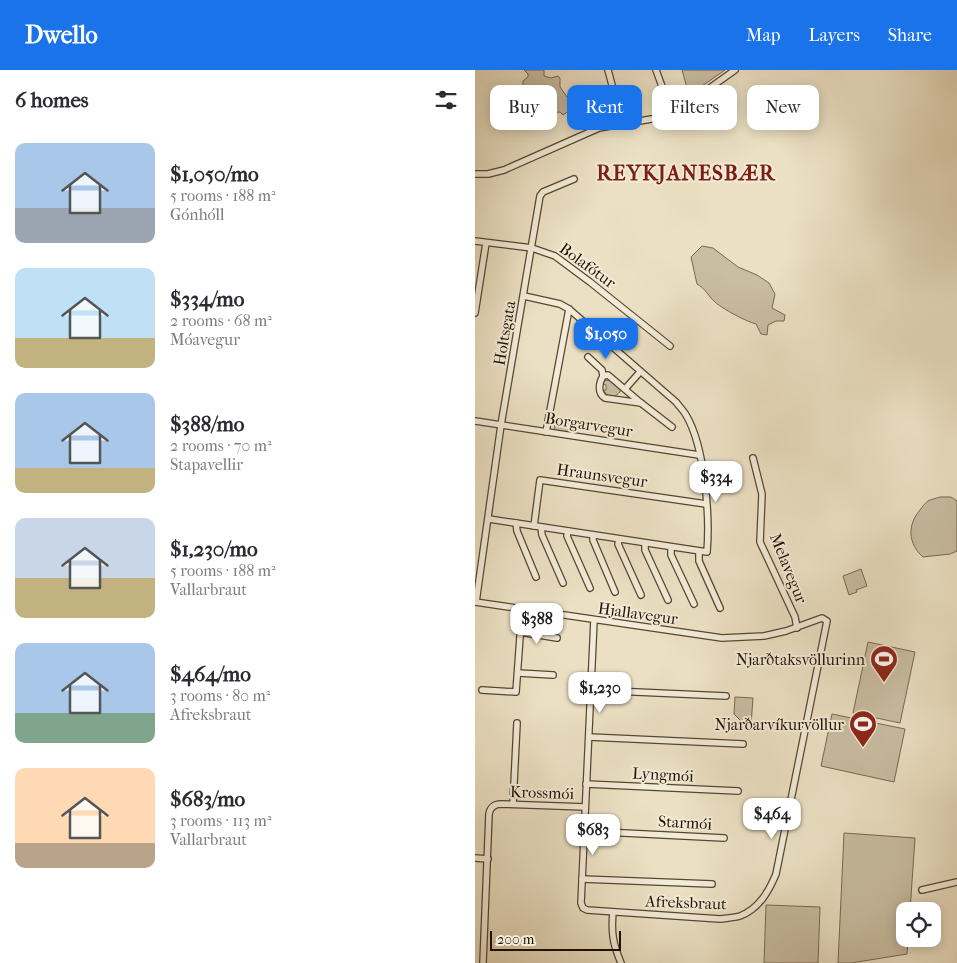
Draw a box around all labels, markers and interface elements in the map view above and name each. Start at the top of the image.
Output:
text: Dwello [25,21,98,49]
text: Map [746,25,780,46]
text: Layers [808,25,860,46]
text: Share [888,25,932,46]
chip: Buy [490,85,557,130]
chip: Rent [567,85,642,130]
chip: Filters [652,85,737,130]
chip: New [747,85,819,130]
icon: filters [432,86,460,114]
text: 6 homes [15,88,89,112]
district label: REYKJANESBÆR [597,161,776,185]
text: $1,050/mo [170,162,259,186]
icon: home [55,163,115,223]
text: 5 rooms · 188 m² [170,186,276,205]
text: Gónhóll [170,205,224,224]
street label: Bolafótur [556,239,620,292]
text: $334/mo [170,287,244,311]
icon: home [55,288,115,348]
street label: Holtsgata [489,299,520,367]
text: 2 rooms · 68 m² [170,311,272,330]
pin: $1,050 [565,318,647,360]
text: $1,050 [585,324,627,343]
text: Móavegur [170,330,240,349]
street label: Borgarvegur [544,408,634,441]
text: $388/mo [170,412,244,436]
icon: home [55,413,115,473]
text: 2 rooms · 70 m² [170,436,272,455]
text: Stapavellir [170,455,243,474]
street label: Hraunsvegur [555,460,649,491]
pin: $334 [686,460,746,503]
text: $334 [700,467,732,486]
street label: Melavegur [766,530,811,606]
text: $1,230/mo [170,537,258,561]
icon: home [55,538,115,598]
text: 5 rooms · 188 m² [170,561,276,580]
text: Vallarbraut [170,580,247,599]
street label: Hjallavegur [597,598,679,629]
pin: $388 [507,602,567,645]
text: $388 [521,609,553,628]
sports icon: Njarðtaksvöllurinn [869,644,899,683]
place label: Njarðtaksvöllurinn [736,650,866,669]
text: $464/mo [170,662,251,686]
icon: home [55,663,115,723]
pin: $1,230 [559,672,641,714]
text: $1,230 [579,678,621,697]
text: 3 rooms · 80 m² [170,686,270,705]
text: Afreksbraut [170,705,251,724]
sports icon: Njarðarvíkurvöllur [848,709,878,748]
place label: Njarðarvíkurvöllur [715,715,844,734]
street label: Lyngmói [632,763,695,786]
street label: Krossmói [510,782,575,803]
text: $683/mo [170,787,245,811]
icon: home [55,788,115,848]
pin: $464 [742,798,802,840]
text: $464 [754,804,790,823]
text: 3 rooms · 113 m² [170,811,271,830]
street label: Starmói [657,812,713,833]
pin: $683 [563,814,623,856]
text: $683 [577,820,609,839]
text: Vallarbraut [170,830,247,849]
street label: Afreksbraut [644,892,727,913]
map controls [896,902,941,947]
button: locate [896,902,941,947]
scale bar [490,928,621,951]
text: 200 m [497,931,534,948]

